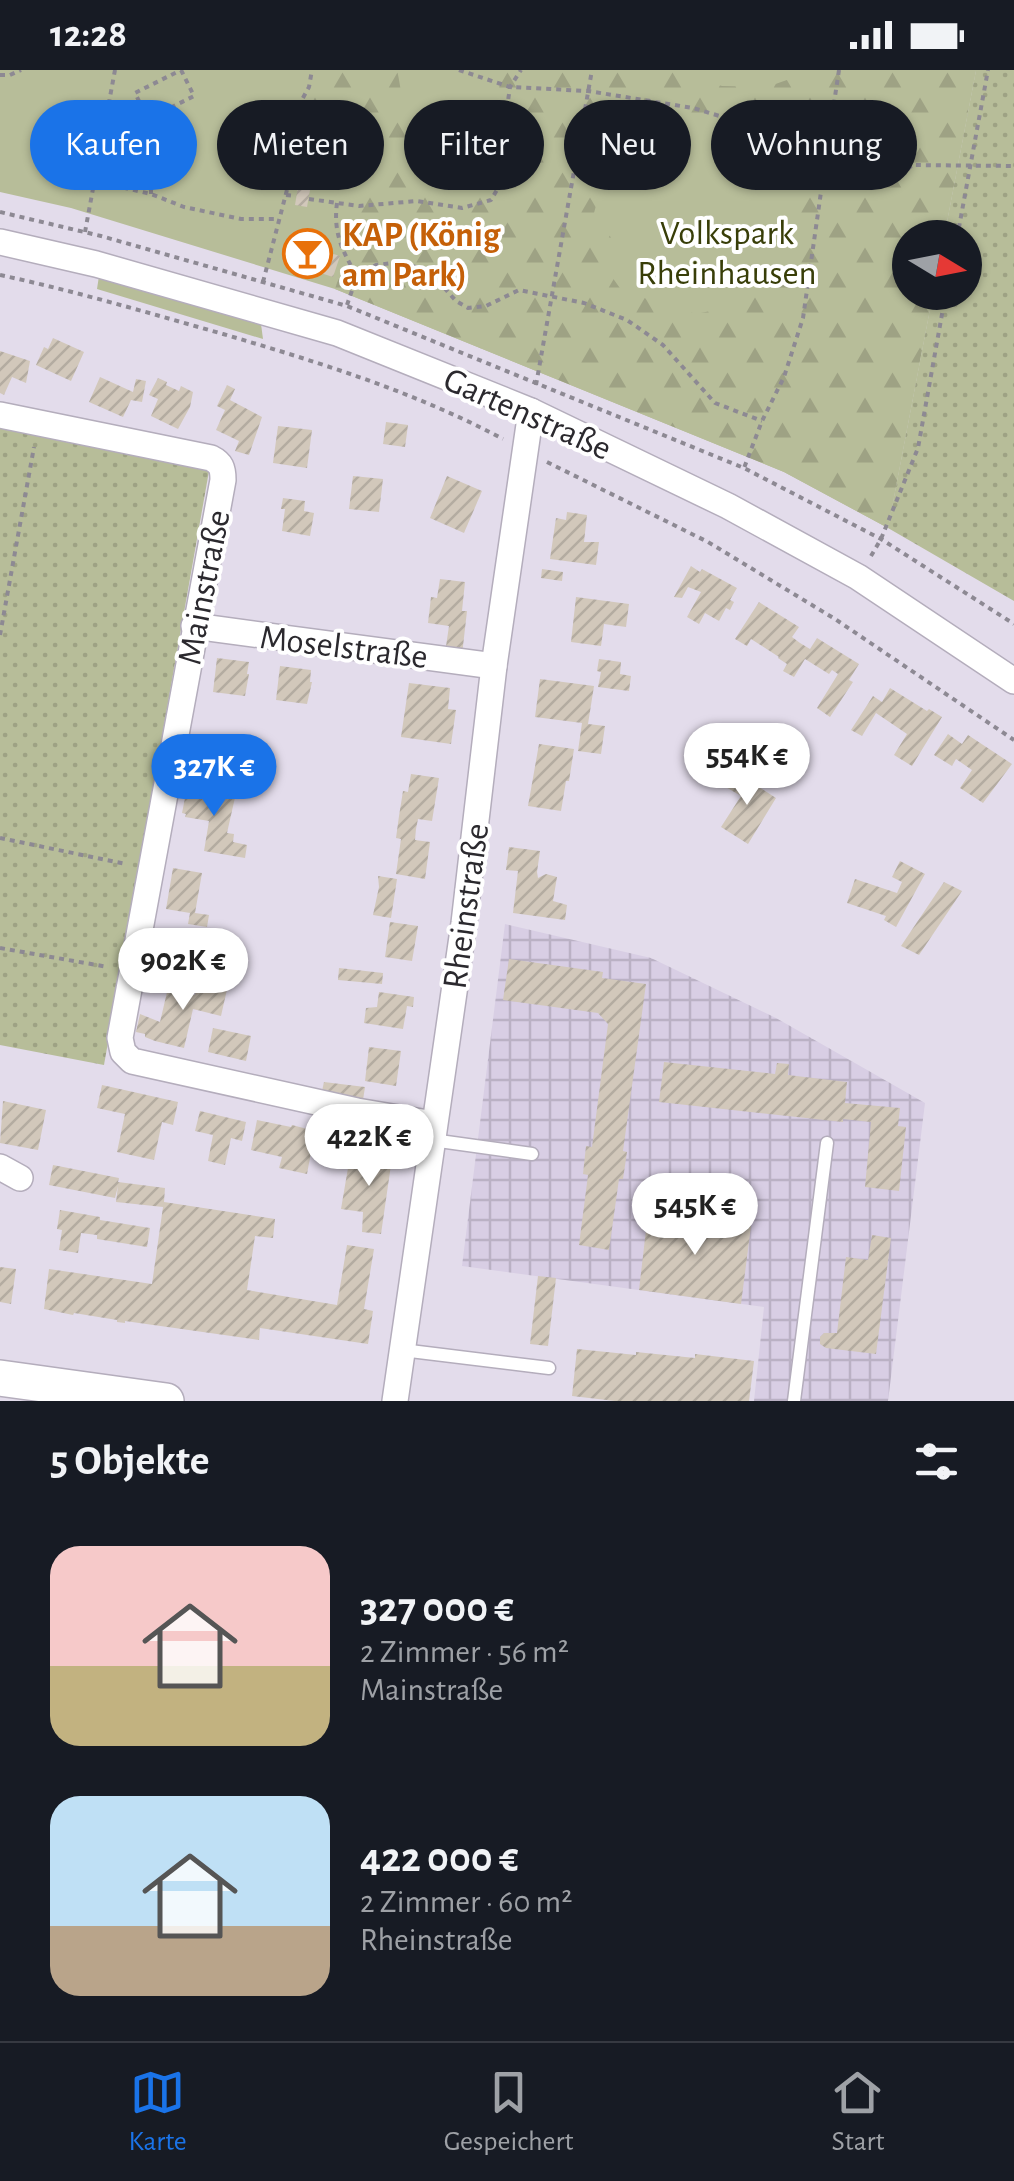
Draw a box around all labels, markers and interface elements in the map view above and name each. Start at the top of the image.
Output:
text: 12:28 [50,16,127,54]
chip: Kaufen [30,100,197,190]
chip: Mieten [217,100,384,190]
chip: Filter [404,100,544,190]
chip: Neu [564,100,691,190]
chip: Wohnung [711,100,917,190]
park label: Volkspark Rheinhausen [637,216,817,291]
place label: KAP (König am Park) [342,218,501,293]
north arrow [892,220,982,310]
map controls [892,220,982,310]
bar icon: KAP (König am Park) [281,228,333,280]
street label: Gartenstraße [438,362,616,467]
street label: Mainstraße [172,507,237,668]
street label: Moselstraße [258,620,430,675]
pin: 554K € [666,723,828,808]
pin: 327K € [133,734,295,819]
text: 554K € [706,739,788,771]
text: 327K € [173,750,255,782]
street label: Rheinstraße [438,821,495,991]
pin: 902K € [102,928,264,1013]
text: 902K € [140,944,226,976]
pin: 422K € [288,1104,450,1189]
text: 422K € [327,1120,411,1152]
pin: 545K € [614,1173,776,1258]
text: 545K € [654,1189,736,1221]
icon: filters [909,1434,964,1489]
text: 5 Objekte [50,1440,210,1482]
icon: home [130,1586,250,1706]
text: 327 000 € [360,1587,514,1629]
text: 2 Zimmer · 56 m² [360,1636,569,1668]
text: Mainstraße [360,1674,503,1706]
icon: home [130,1836,250,1956]
text: 422 000 € [360,1837,519,1879]
text: 2 Zimmer · 60 m² [360,1886,572,1918]
text: Rheinstraße [360,1924,512,1956]
tab: Karte [129,2065,187,2159]
tab: Gespeichert [444,2065,573,2159]
tab: Start [830,2065,885,2159]

